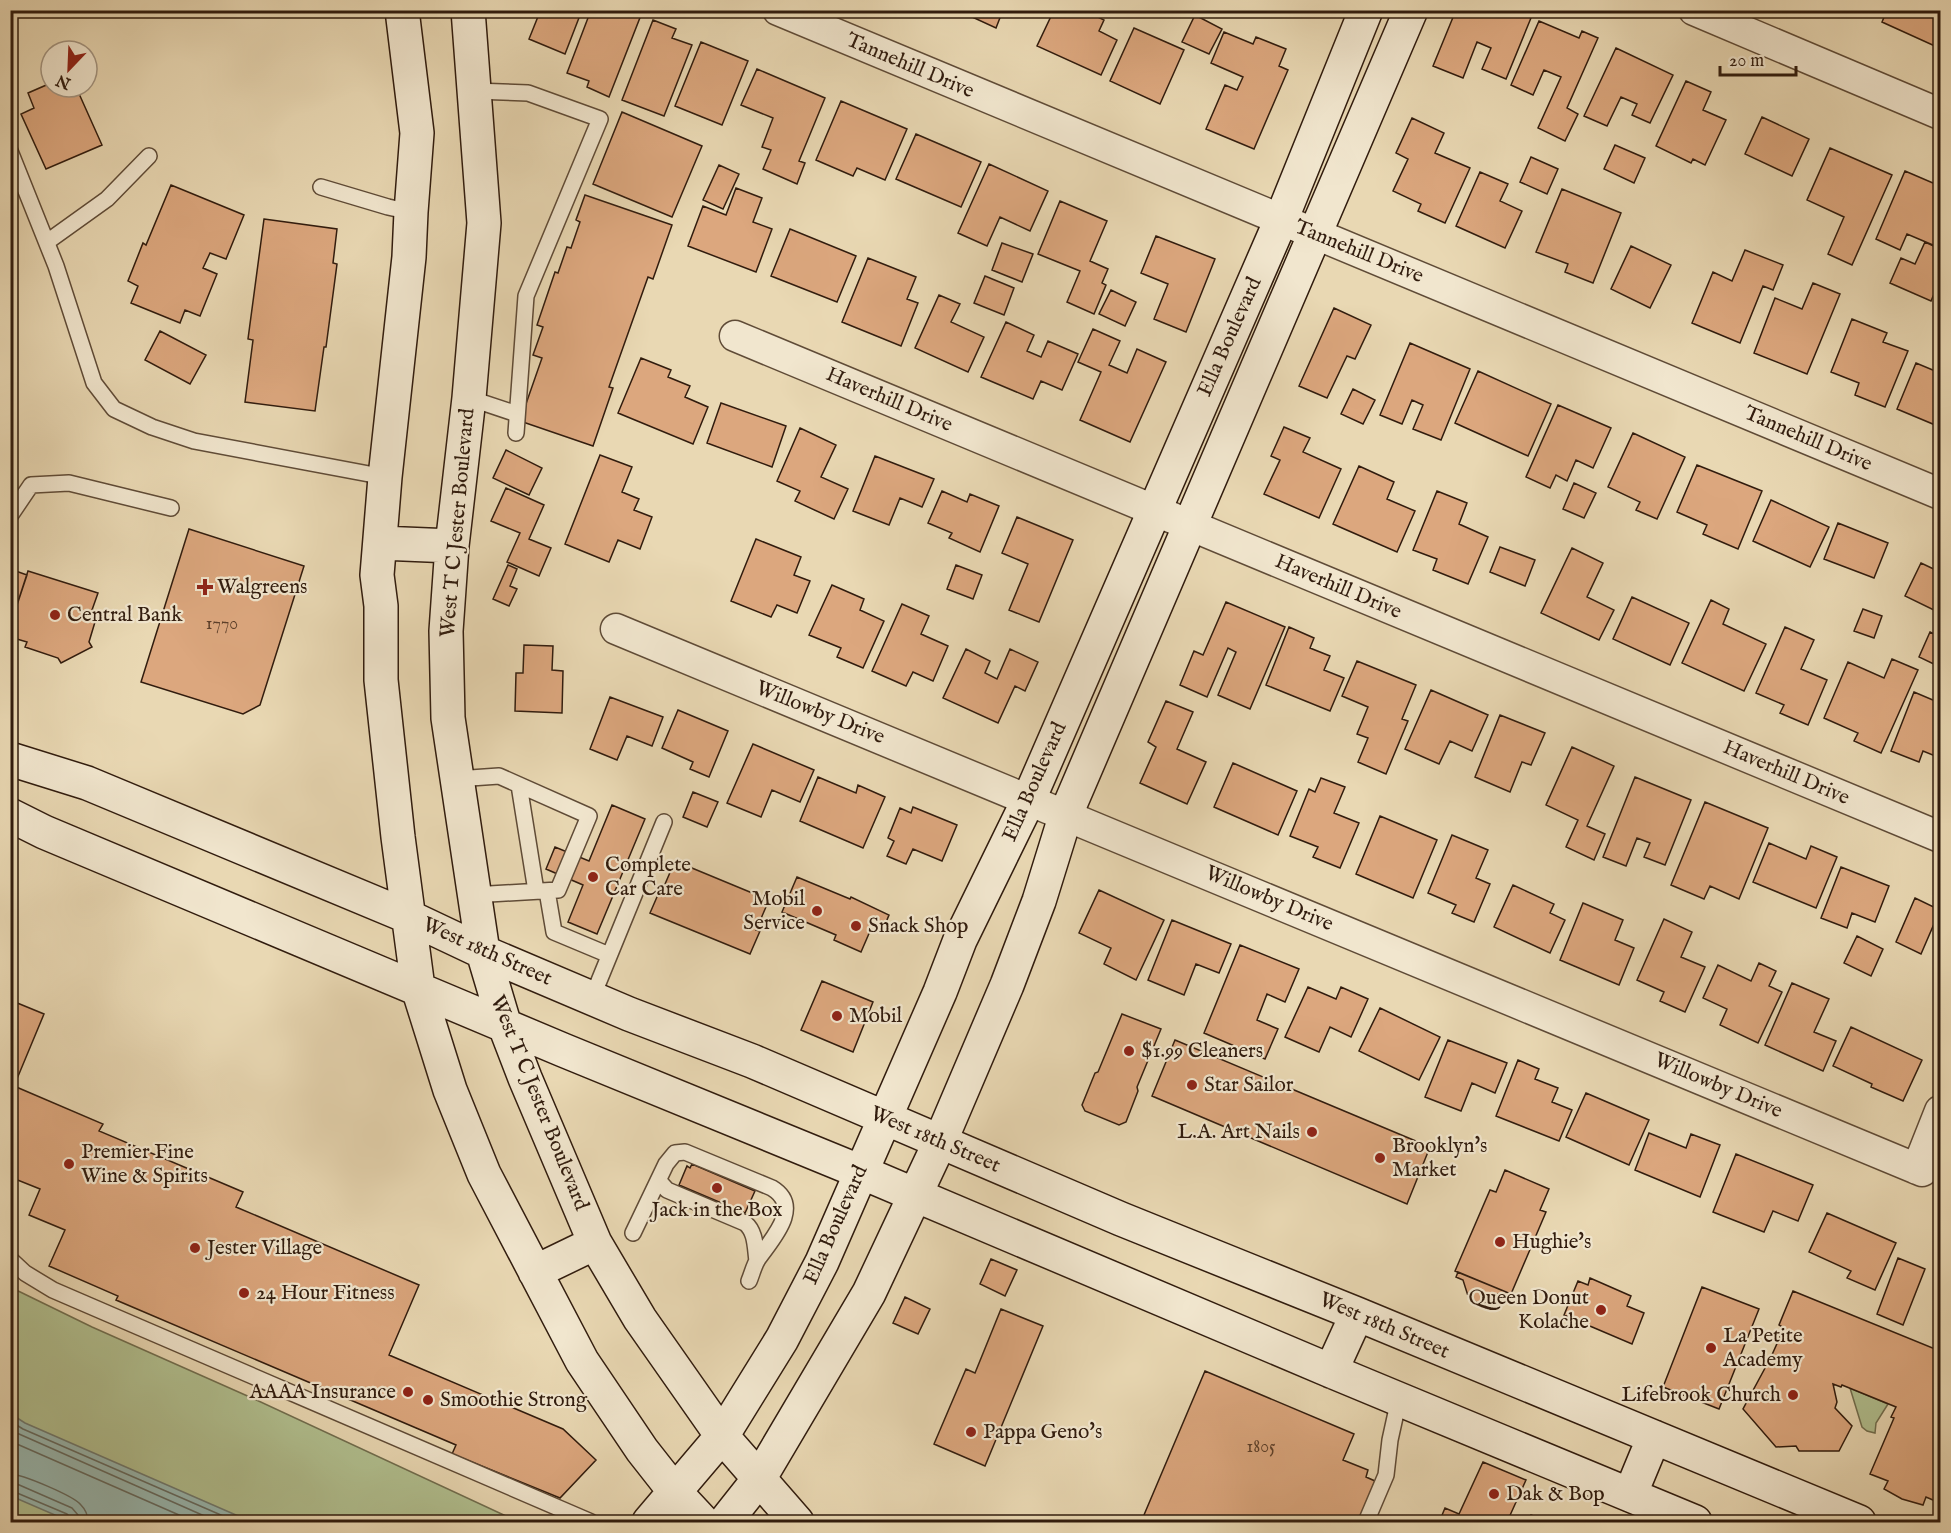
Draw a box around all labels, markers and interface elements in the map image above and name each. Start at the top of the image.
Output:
street label: Tannehill Drive [842,27,978,105]
north arrow [39,39,99,99]
scale bar [1720,39,1796,77]
text: 20 m [1729,50,1764,73]
text: N [53,69,75,93]
street label: Tannehill Drive [1291,214,1428,290]
street label: Ella Boulevard [1192,272,1269,401]
street label: Haverhill Drive [822,361,957,439]
street label: Tannehill Drive [1740,400,1876,478]
street label: West T C Jester Boulevard [435,406,482,639]
street label: Haverhill Drive [1271,548,1406,626]
place label: Walgreens [217,574,308,601]
marker: Walgreens [198,580,212,594]
place label: Central Bank [67,602,183,629]
marker: Central Bank [48,608,62,622]
house number: 1770 [206,613,238,636]
street label: Willowby Drive [752,675,889,751]
street label: Ella Boulevard [997,717,1074,846]
street label: Haverhill Drive [1719,734,1854,812]
place label: Complete Car Care [605,852,691,903]
street label: Willowby Drive [1201,860,1338,938]
marker: Complete Car Care [586,870,600,884]
place label: Mobil Service [743,886,805,937]
marker: Mobil Service [810,904,824,918]
street label: West 18th Street [418,911,556,993]
place label: Snack Shop [868,913,968,940]
marker: Snack Shop [849,919,863,933]
street label: West T C Jester Boulevard [483,991,595,1215]
place label: Mobil [849,1003,903,1030]
marker: Mobil [830,1009,844,1023]
place label: $1.99 Cleaners [1141,1038,1263,1065]
marker: $1.99 Cleaners [1122,1044,1136,1058]
street label: Willowby Drive [1650,1047,1787,1125]
place label: Star Sailor [1204,1072,1294,1099]
marker: Star Sailor [1185,1078,1199,1092]
street label: West 18th Street [866,1100,1004,1180]
place label: L.A. Art Nails [1177,1119,1300,1146]
marker: L.A. Art Nails [1305,1125,1319,1139]
place label: Brooklyn's Market [1392,1133,1487,1184]
place label: Premier Fine Wine & Spirits [81,1139,208,1190]
marker: Brooklyn's Market [1373,1151,1387,1165]
marker: Premier Fine Wine & Spirits [62,1157,76,1171]
street label: Ella Boulevard [798,1160,875,1289]
marker: Jack in the Box [710,1181,724,1195]
place label: Jack in the Box [649,1197,783,1224]
place label: Hughie's [1512,1229,1591,1256]
place label: Jester Village [205,1235,323,1262]
marker: Hughie's [1493,1235,1507,1249]
marker: Jester Village [188,1241,202,1255]
place label: 24 Hour Fitness [256,1280,395,1307]
place label: Queen Donut Kolache [1469,1285,1589,1336]
marker: 24 Hour Fitness [237,1286,251,1300]
street label: West 18th Street [1315,1286,1453,1366]
marker: Queen Donut Kolache [1594,1303,1608,1317]
place label: La Petite Academy [1722,1323,1803,1374]
marker: La Petite Academy [1704,1341,1718,1355]
place label: AAAA Insurance [249,1379,396,1406]
place label: Lifebrook Church [1621,1382,1781,1409]
marker: AAAA Insurance [401,1385,415,1399]
place label: Smoothie Strong [440,1387,588,1414]
marker: Lifebrook Church [1786,1388,1800,1402]
marker: Smoothie Strong [421,1393,435,1407]
place label: Pappa Geno's [983,1419,1102,1446]
marker: Pappa Geno's [964,1425,978,1439]
house number: 1805 [1246,1436,1276,1459]
place label: Dak & Bop [1506,1481,1605,1508]
marker: Dak & Bop [1487,1487,1501,1501]

